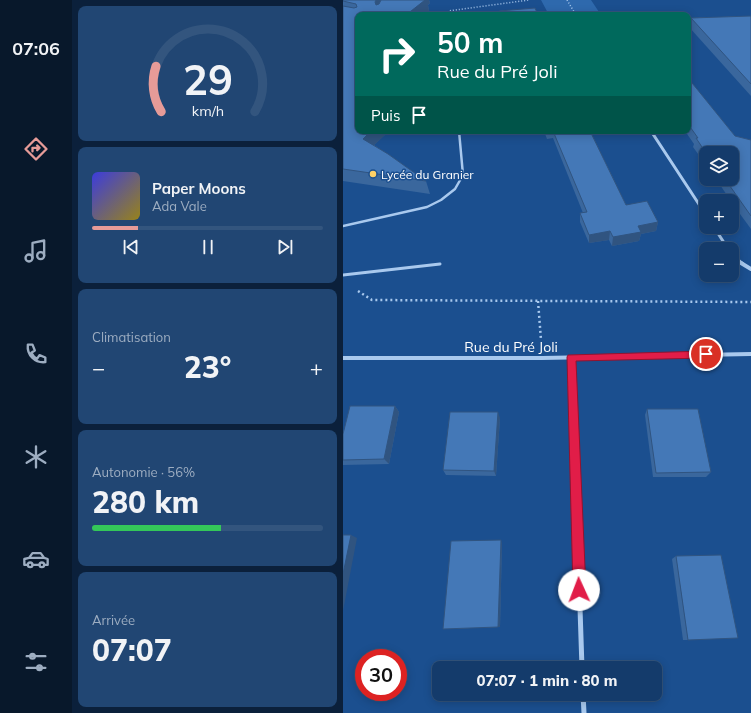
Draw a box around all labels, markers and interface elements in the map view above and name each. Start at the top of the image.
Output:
text: 50 m [437,25,503,60]
icon: right [371,28,423,80]
text: 07:06 [12,37,60,60]
text: 29 [183,53,232,105]
text: Rue du Pré Joli [437,60,557,83]
text: km/h [191,101,224,119]
icon: arrive [408,104,430,126]
text: Puis [371,106,400,125]
icon: directions [22,135,50,163]
map controls [699,146,739,282]
button: layers [699,146,739,186]
place label: Lycée du Granier [381,167,474,182]
marker: Lycée du Granier [368,169,378,179]
text: Paper Moons [152,179,246,198]
button: + [699,194,739,234]
text: Ada Vale [152,198,207,214]
icon: previous [120,236,142,258]
icon: pause [197,236,219,258]
icon: next [274,236,296,258]
icon: music [22,237,50,265]
button: − [699,242,739,282]
text: Climatisation [92,329,171,345]
pin [689,337,723,371]
street label: Rue du Pré Joli [464,338,558,356]
icon: phone [22,340,50,368]
icon: arrive [695,343,717,365]
text: 23° [184,348,231,386]
text: − [92,354,105,382]
text: + [310,354,323,382]
icon: climate [22,443,50,471]
text: Autonomie · 56% [92,464,195,480]
text: 280 km [92,483,199,521]
icon: car [22,545,50,573]
position arrow [558,569,600,611]
text: Arrivée [92,612,135,628]
text: 07:07 [92,631,172,669]
icon: filters [22,648,50,676]
speed limit sign: 30 [355,649,407,701]
text: 07:07 · 1 min · 80 m [477,671,617,690]

